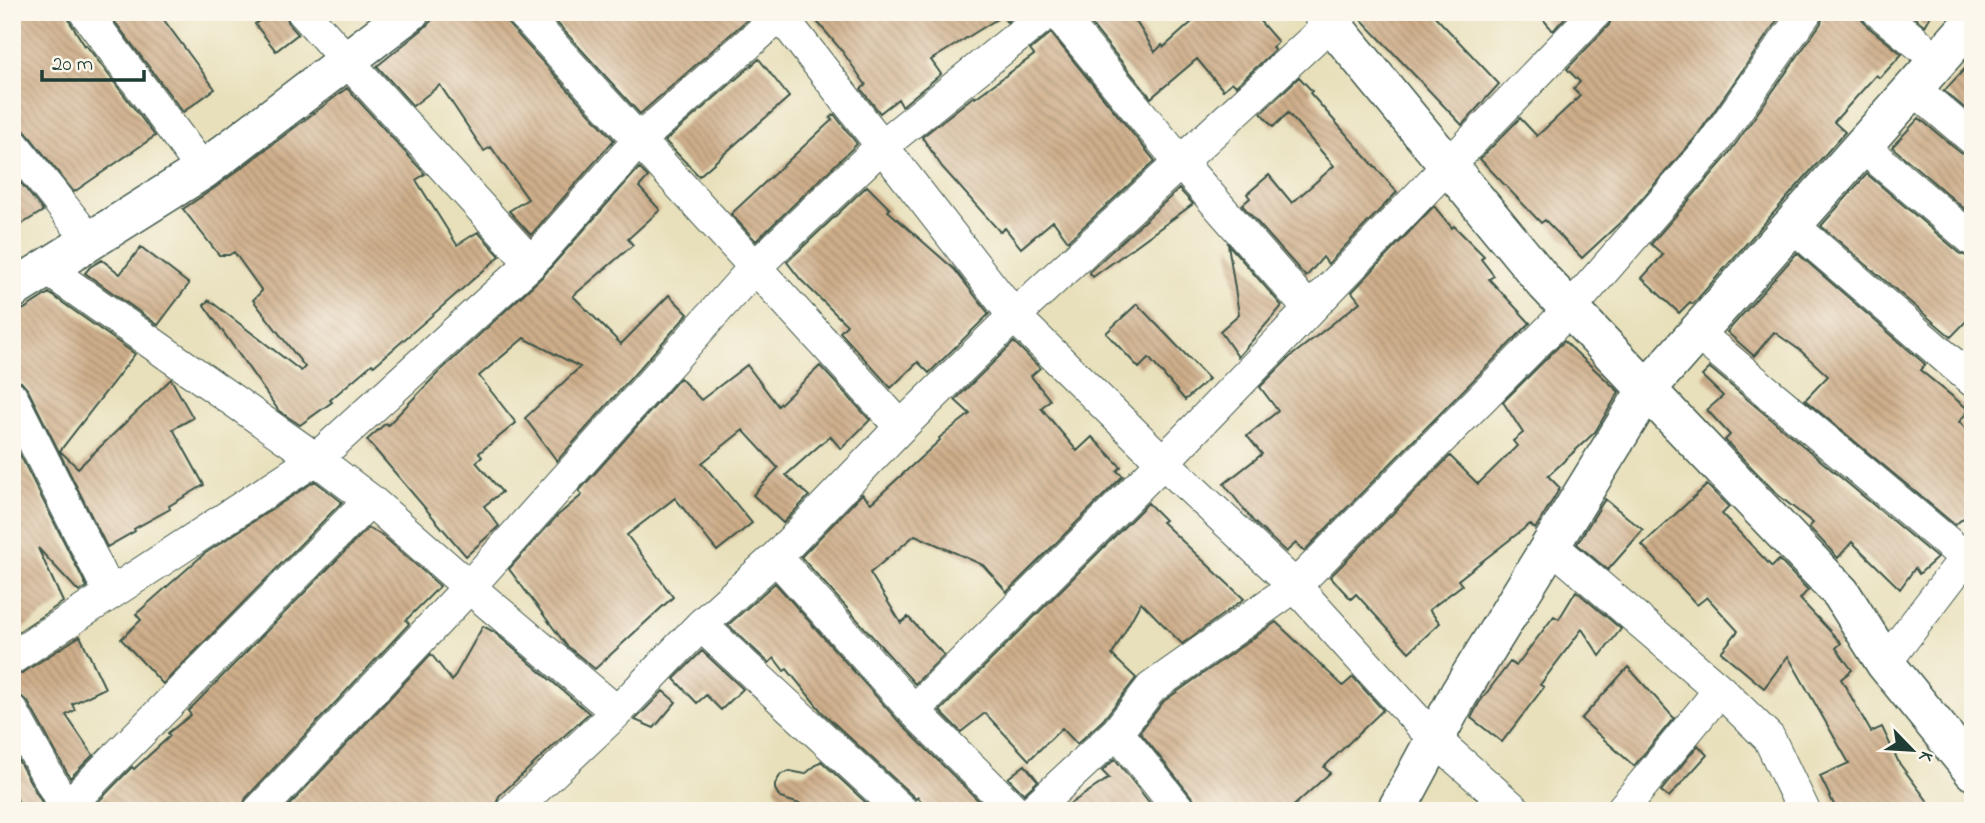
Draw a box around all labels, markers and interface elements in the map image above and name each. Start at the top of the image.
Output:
scale bar [42,38,144,82]
text: 20 m [52,50,93,80]
north arrow [1876,714,1946,784]
text: K [1911,746,1939,767]

